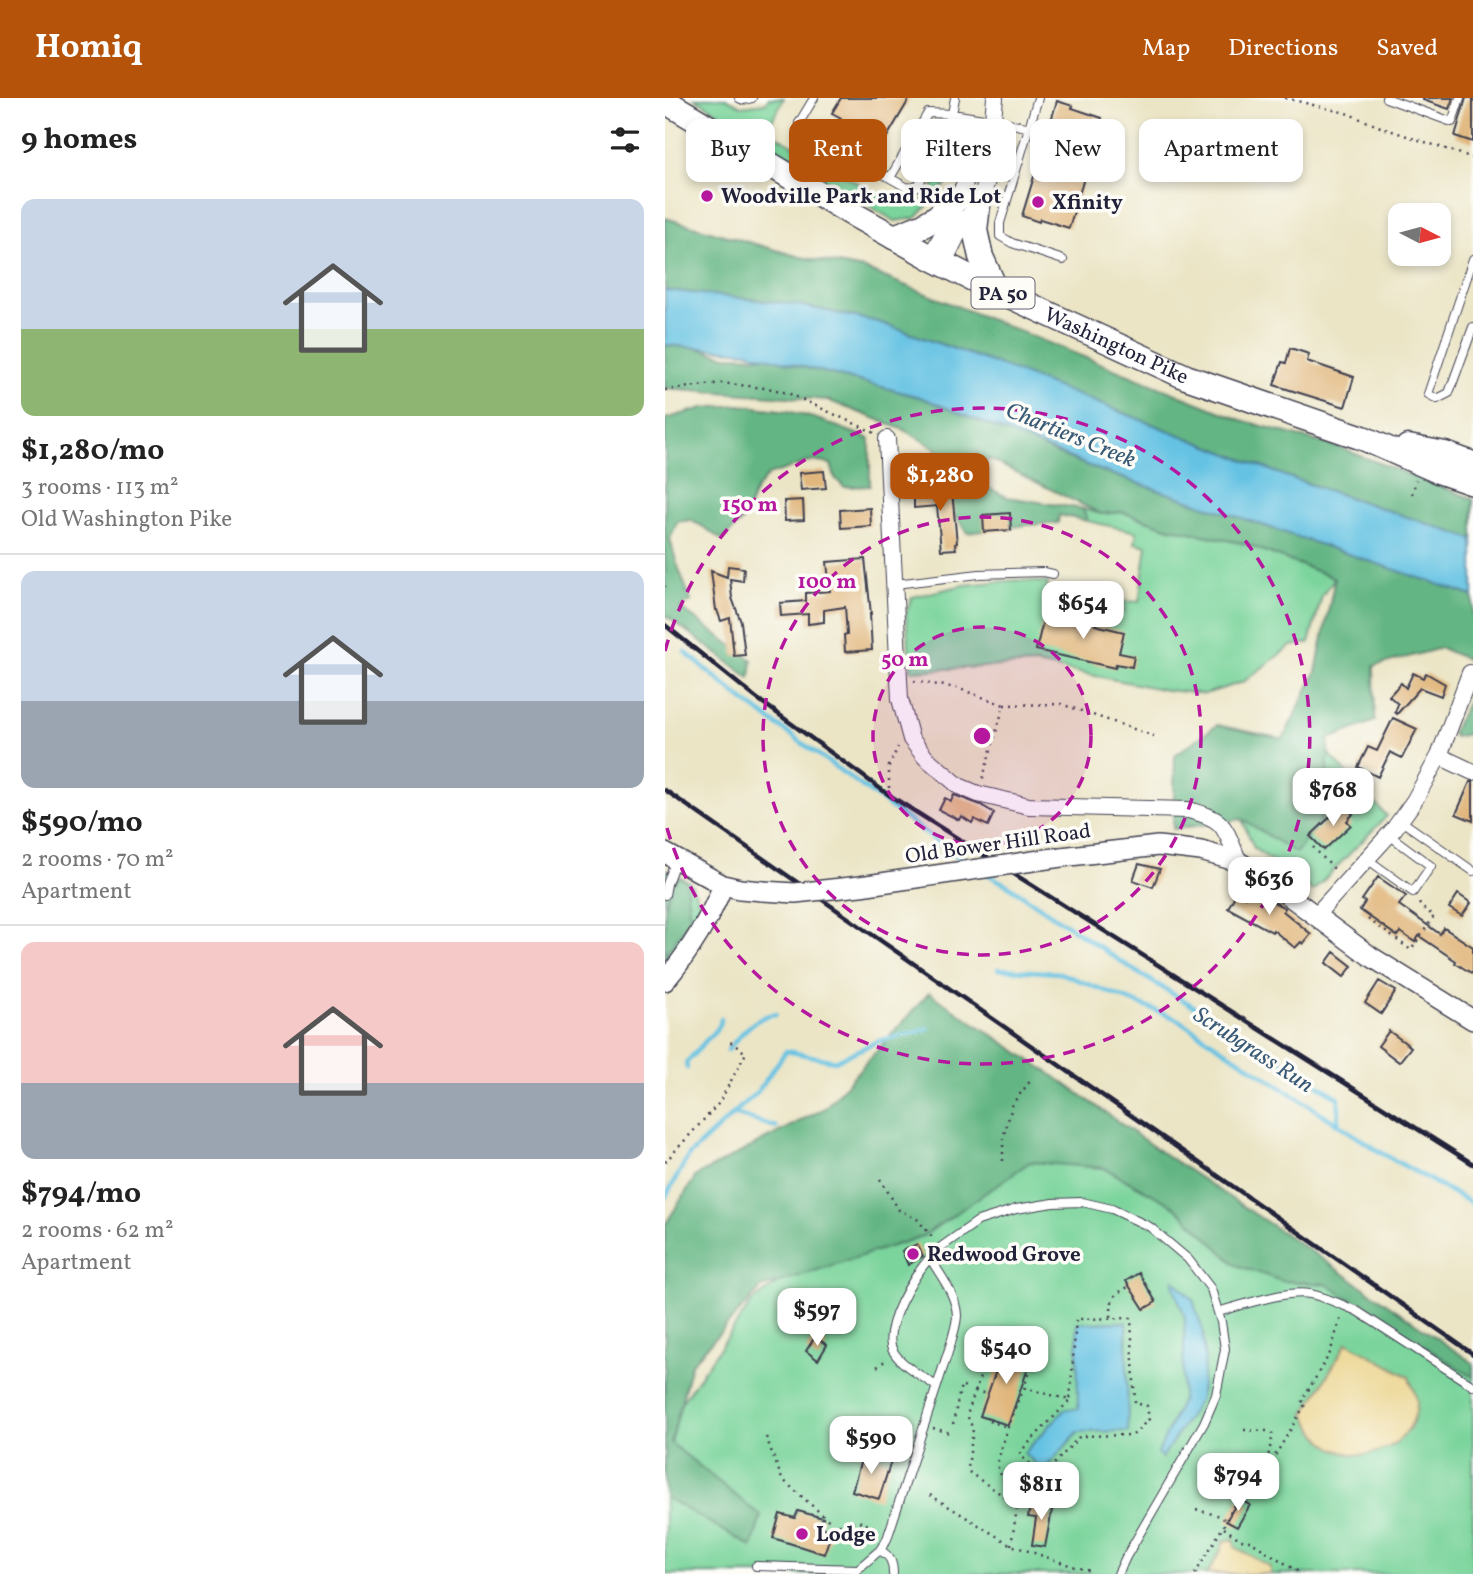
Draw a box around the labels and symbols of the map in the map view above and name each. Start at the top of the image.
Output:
place label: Woodville Park and Ride Lot [721,183,1001,212]
marker: Woodville Park and Ride Lot [699,188,715,204]
place label: Xfinity [1052,189,1123,218]
marker: Xfinity [1030,194,1046,210]
north arrow [1388,203,1451,266]
road number: PA 50 [971,278,1035,308]
street label: Washington Pike [1039,301,1193,392]
water label: Chartiers Creek [1000,395,1140,477]
pin: $1,280 [883,454,997,513]
text: 150 m [722,491,778,520]
text: 100 m [797,568,857,597]
pin: $654 [1042,582,1124,641]
text: 50 m [881,646,929,675]
centre of rings [970,724,994,748]
pin: $768 [1292,768,1374,828]
street label: Old Bower Hill Road [904,817,1093,872]
pin: $636 [1228,858,1310,917]
water label: Scrubgrass Run [1187,1000,1319,1102]
place label: Redwood Grove [927,1241,1081,1270]
marker: Redwood Grove [905,1246,921,1262]
pin: $597 [776,1288,858,1348]
pin: $540 [965,1326,1047,1386]
pin: $590 [830,1416,912,1476]
pin: $794 [1197,1454,1279,1513]
pin: $811 [1000,1462,1082,1522]
place label: Lodge [816,1521,876,1550]
marker: Lodge [794,1526,810,1542]

